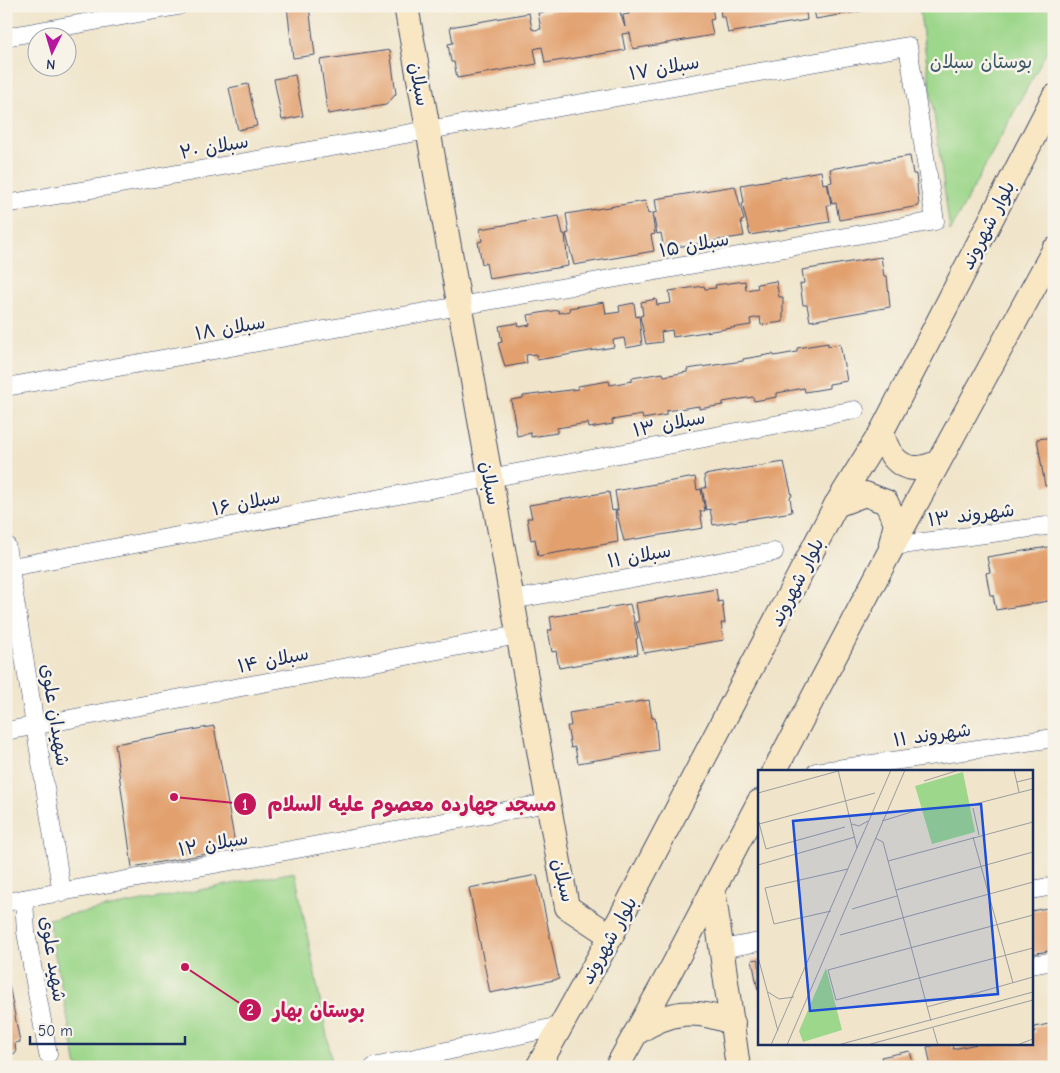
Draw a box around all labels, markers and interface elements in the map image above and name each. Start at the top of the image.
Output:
north arrow [28,28,78,78]
street label: سبلان ۱۷ [627,51,701,85]
park label: بوستان سبلان [930,51,1032,73]
text: N [46,56,56,73]
street label: سبلان [404,60,434,108]
street label: سبلان ۲۰ [178,130,250,164]
street label: بلوار شهروند [956,177,1020,273]
street label: سبلان ۱۵ [657,228,731,262]
street label: سبلان ۱۸ [193,311,267,345]
street label: سبلان ۱۳ [631,406,707,442]
street label: سبلان [475,459,505,507]
street label: سبلان ۱۶ [210,486,282,520]
street label: شهروند ۱۳ [927,499,1016,531]
street label: بلوار شهروند [765,534,829,630]
street label: سبلان ۱۱ [606,540,673,572]
street label: سبلان ۱۴ [236,642,311,678]
street label: شهیدان علوی [35,662,74,768]
street label: شهروند ۱۱ [892,719,972,751]
inset map [758,770,1032,1046]
callout: مسجد چهارده معصوم علیه السلام [232,787,566,822]
text: مسجد چهارده معصوم علیه السلام [268,793,556,819]
text: 1 [242,796,248,814]
street label: سبلان ۱۲ [177,827,250,861]
street label: سبلان [547,856,579,904]
street label: بلوار شهروند [576,893,642,988]
street label: شهید علوی [34,915,71,1004]
callout: بوستان بهار [238,992,375,1027]
text: بوستان بهار [271,999,365,1023]
text: 2 [246,1001,254,1019]
scale bar [30,1013,185,1045]
text: 50 m [38,1022,73,1040]

